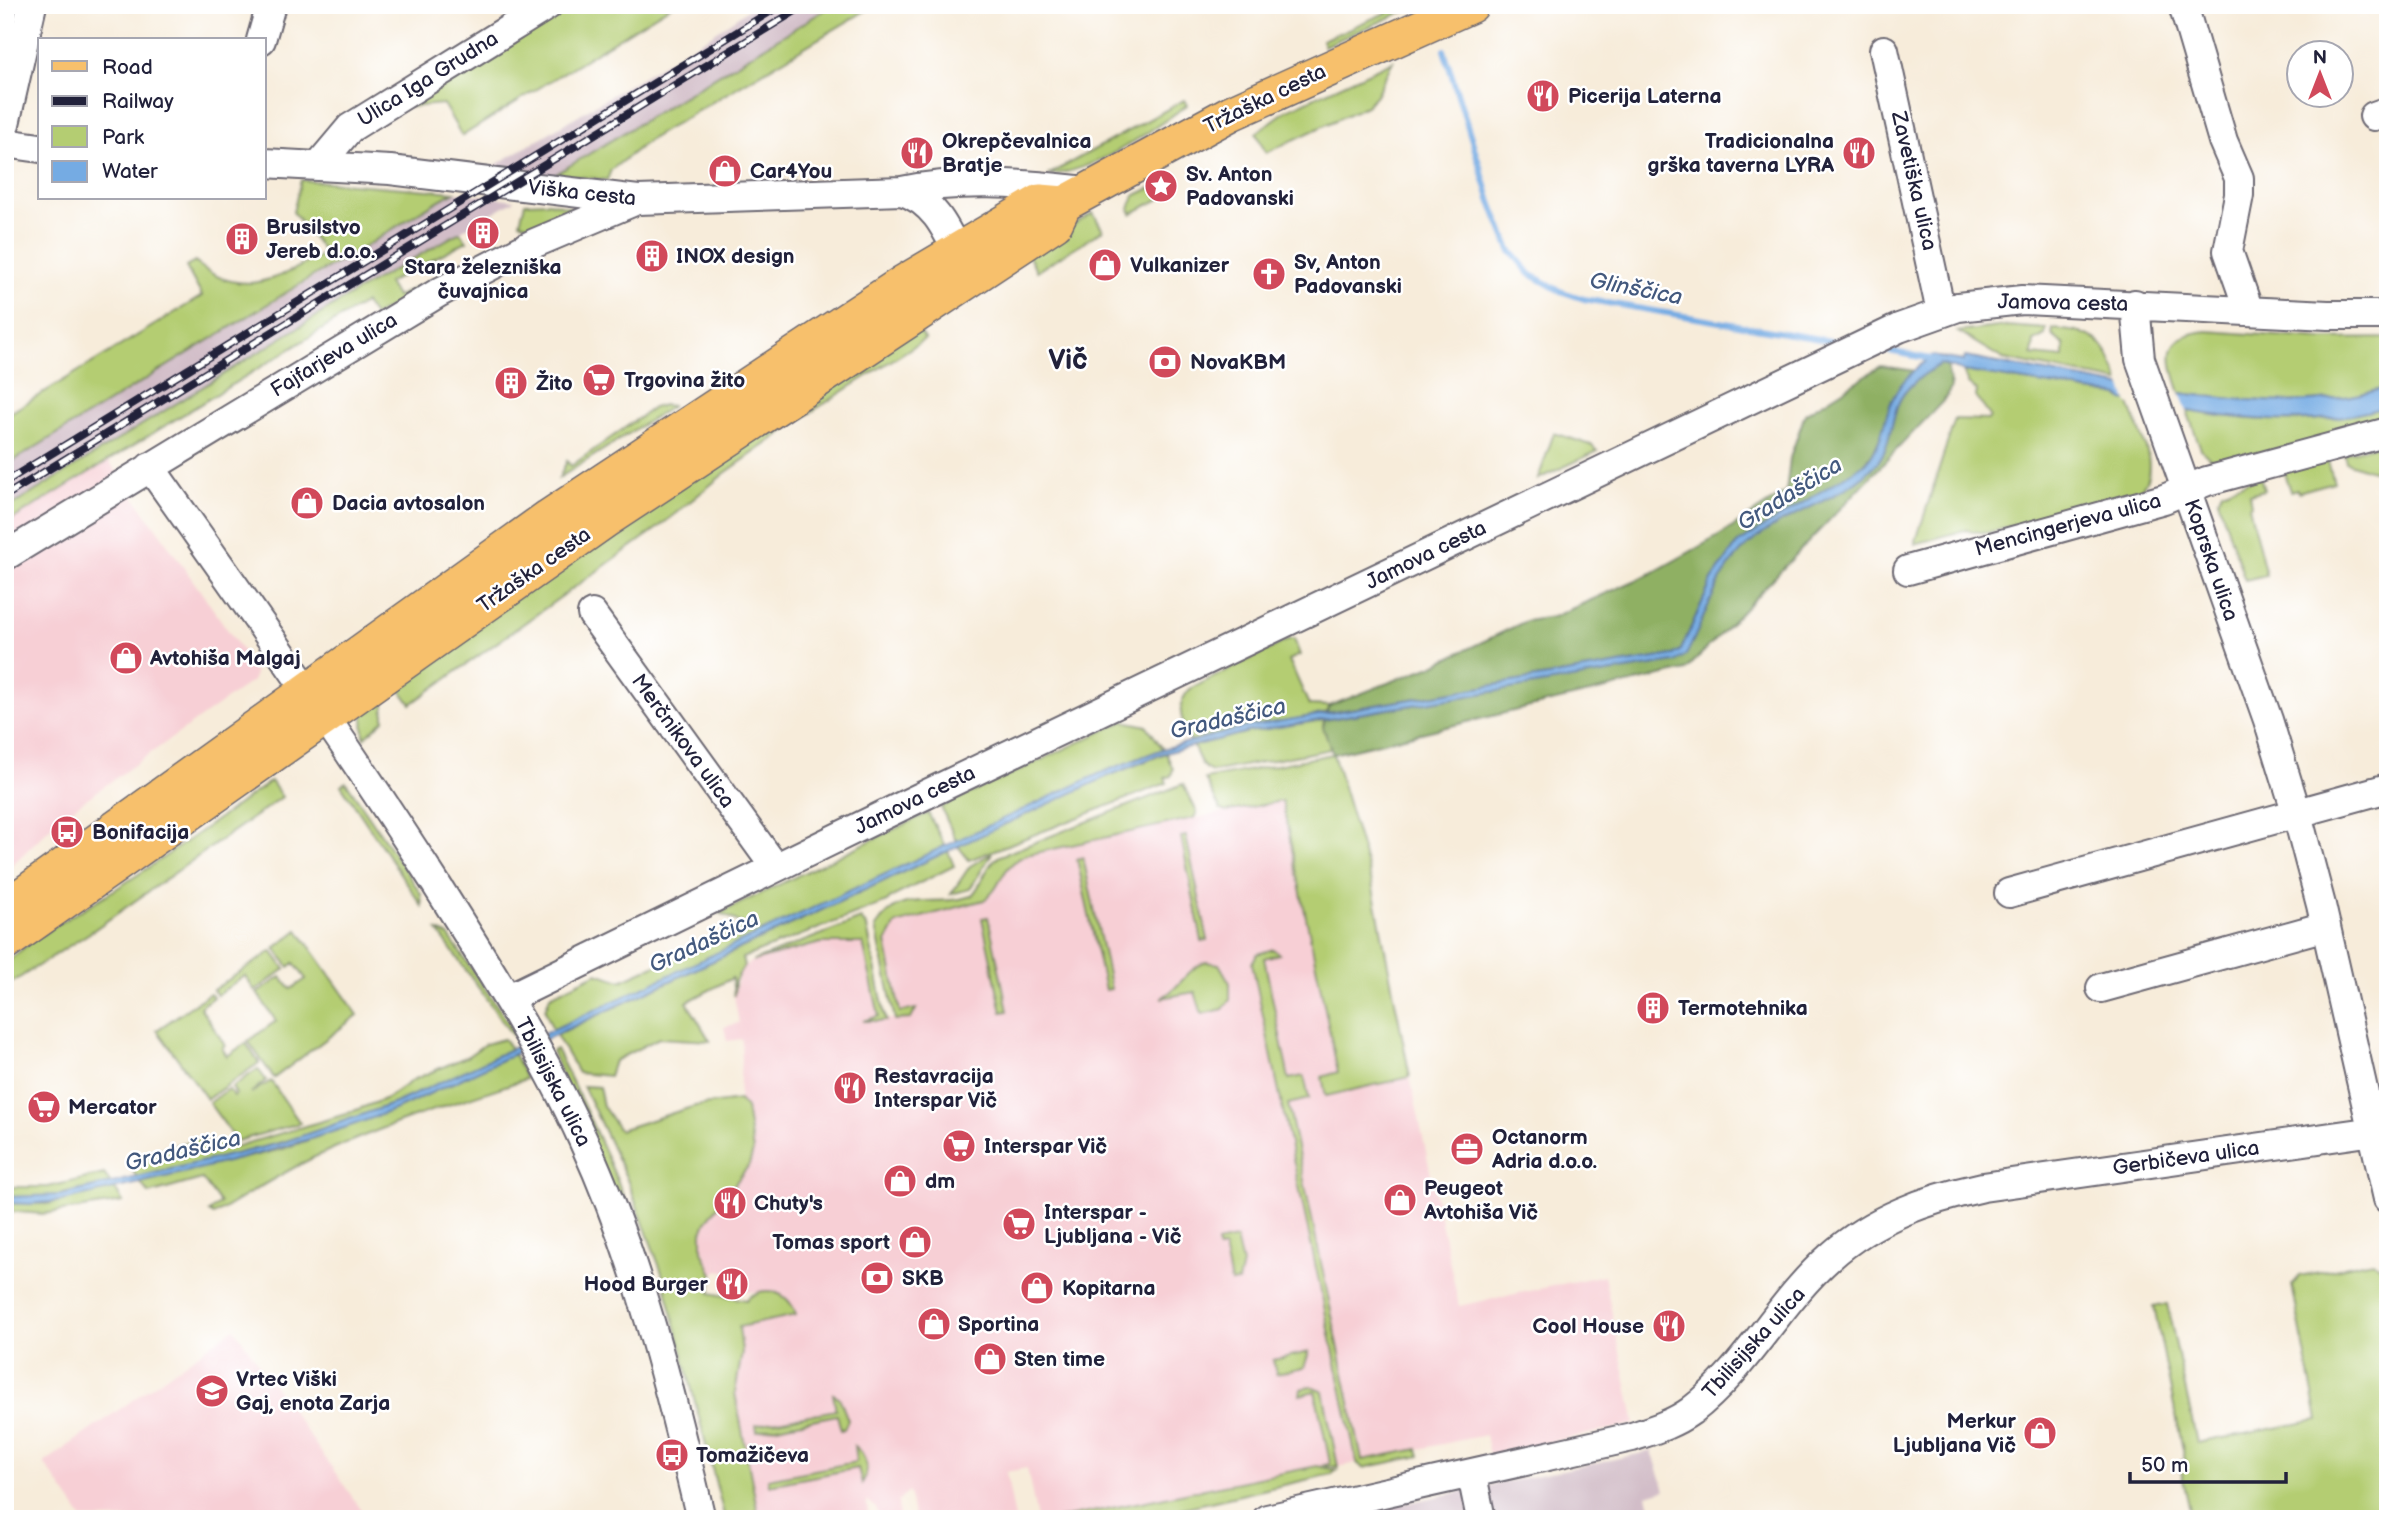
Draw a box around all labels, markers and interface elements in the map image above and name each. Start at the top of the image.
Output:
street label: Ulica Iga Grudna [353,26,503,132]
legend [38,38,266,200]
north arrow [2284,38,2354,108]
text: N [2313,47,2327,70]
text: Road [102,55,153,80]
street label: Tržaška cesta [1200,59,1330,139]
restaurant icon: Picerija Laterna [1524,77,1562,115]
place label: Picerija Laterna [1568,84,1721,109]
text: Railway [102,89,174,114]
street label: Zavetiška ulica [1886,108,1942,253]
text: Park [102,125,145,150]
place label: Okrepčevalnica Bratje [942,129,1092,178]
place label: Tradicionalna grška taverna LYRA [1647,129,1834,178]
restaurant icon: Okrepčevalnica Bratje [898,134,936,172]
restaurant icon: Tradicionalna grška taverna LYRA [1840,134,1878,172]
shop icon: Car4You [706,152,744,190]
text: Water [102,159,158,184]
place label: Car4You [750,159,832,184]
place label: Sv. Anton Padovanski [1186,162,1294,211]
place icon: Sv. Anton Padovanski [1142,167,1180,205]
street label: Viška cesta [527,175,637,211]
building icon: Stara železniška čuvajnica [464,214,502,252]
place label: Brusilstvo Jereb d.o.o. [266,215,375,264]
building icon: Brusilstvo Jereb d.o.o. [223,220,261,258]
building icon: INOX design [633,237,671,275]
place label: INOX design [676,244,795,269]
shop icon: Vulkanizer [1086,246,1124,284]
place label: Sv, Anton Padovanski [1294,250,1402,299]
place label: Vulkanizer [1130,253,1230,278]
place label: Stara železniška čuvajnica [404,255,562,304]
church icon: Sv, Anton Padovanski [1250,255,1288,293]
water label: Glinščica [1587,266,1685,312]
street label: Jamova cesta [1997,289,2129,317]
street label: Fajfarjeva ulica [266,307,402,403]
bank icon: NovaKBM [1146,343,1184,381]
district label: Vič [1048,344,1088,377]
place label: NovaKBM [1190,350,1286,375]
supermarket icon: Trgovina žito [580,361,618,399]
building icon: Žito [492,364,530,402]
place label: Trgovina žito [624,368,745,393]
place label: Žito [536,370,573,396]
water label: Gradaščica [1732,451,1848,537]
shop icon: Dacia avtosalon [288,484,326,522]
street label: Mencingerjeva ulica [1972,488,2164,562]
place label: Dacia avtosalon [332,491,485,516]
street label: Koprska ulica [2178,496,2244,624]
street label: Jamova cesta [1362,515,1490,595]
street label: Tržaška cesta [473,522,595,618]
shop icon: Avtohiša Malgaj [107,639,145,677]
place label: Avtohiša Malgaj [149,646,301,671]
street label: Merčnikova ulica [626,669,740,813]
water label: Gradaščica [1167,692,1289,746]
street label: Jamova cesta [851,760,979,840]
bus stop icon: Bonifacija [48,813,86,851]
place label: Bonifacija [92,820,189,845]
water label: Gradaščica [645,904,763,980]
building icon: Termotehnika [1634,989,1672,1027]
place label: Termotehnika [1678,996,1808,1021]
street label: Tbilisijska ulica [510,1013,596,1151]
place label: Restavracija Interspar Vič [874,1064,997,1113]
restaurant icon: Restavracija Interspar Vič [831,1069,869,1107]
supermarket icon: Mercator [25,1088,63,1126]
place label: Mercator [68,1095,157,1120]
water label: Gradaščica [122,1124,244,1178]
place label: Octanorm Adria d.o.o. [1491,1125,1597,1174]
supermarket icon: Interspar Vič [940,1127,978,1165]
office icon: Octanorm Adria d.o.o. [1448,1130,1486,1168]
place label: Interspar Vič [984,1134,1107,1159]
street label: Gerbičeva ulica [2111,1135,2261,1181]
shop icon: dm [881,1162,919,1200]
place label: dm [925,1169,955,1194]
place label: Peugeot Avtohiša Vič [1423,1176,1538,1225]
shop icon: Peugeot Avtohiša Vič [1381,1181,1419,1219]
restaurant icon: Chuty's [711,1184,749,1222]
place label: Chuty's [754,1191,823,1216]
place label: Interspar - Ljubljana - Vič [1044,1200,1182,1249]
supermarket icon: Interspar - Ljubljana - Vič [1000,1205,1038,1243]
shop icon: Tomas sport [896,1223,934,1261]
place label: Tomas sport [772,1230,890,1255]
bank icon: SKB [858,1259,896,1297]
restaurant icon: Hood Burger [713,1265,751,1303]
place label: SKB [902,1266,944,1291]
shop icon: Kopitarna [1018,1269,1056,1307]
place label: Hood Burger [584,1272,709,1297]
place label: Kopitarna [1062,1276,1155,1301]
street label: Tbilisijska ulica [1697,1282,1811,1404]
shop icon: Sportina [915,1305,953,1343]
restaurant icon: Cool House [1650,1307,1688,1345]
place label: Sportina [958,1312,1039,1337]
place label: Cool House [1533,1314,1644,1339]
shop icon: Sten time [971,1340,1009,1378]
place label: Sten time [1014,1347,1105,1372]
place label: Vrtec Viški Gaj, enota Zarja [236,1367,390,1416]
school or university icon: Vrtec Viški Gaj, enota Zarja [193,1372,231,1410]
place label: Merkur Ljubljana Vič [1893,1409,2017,1458]
shop icon: Merkur Ljubljana Vič [2021,1414,2059,1452]
bus stop icon: Tomažičeva [653,1436,691,1474]
scale bar [2130,1440,2286,1484]
place label: Tomažičeva [696,1443,809,1468]
text: 50 m [2141,1453,2188,1478]

